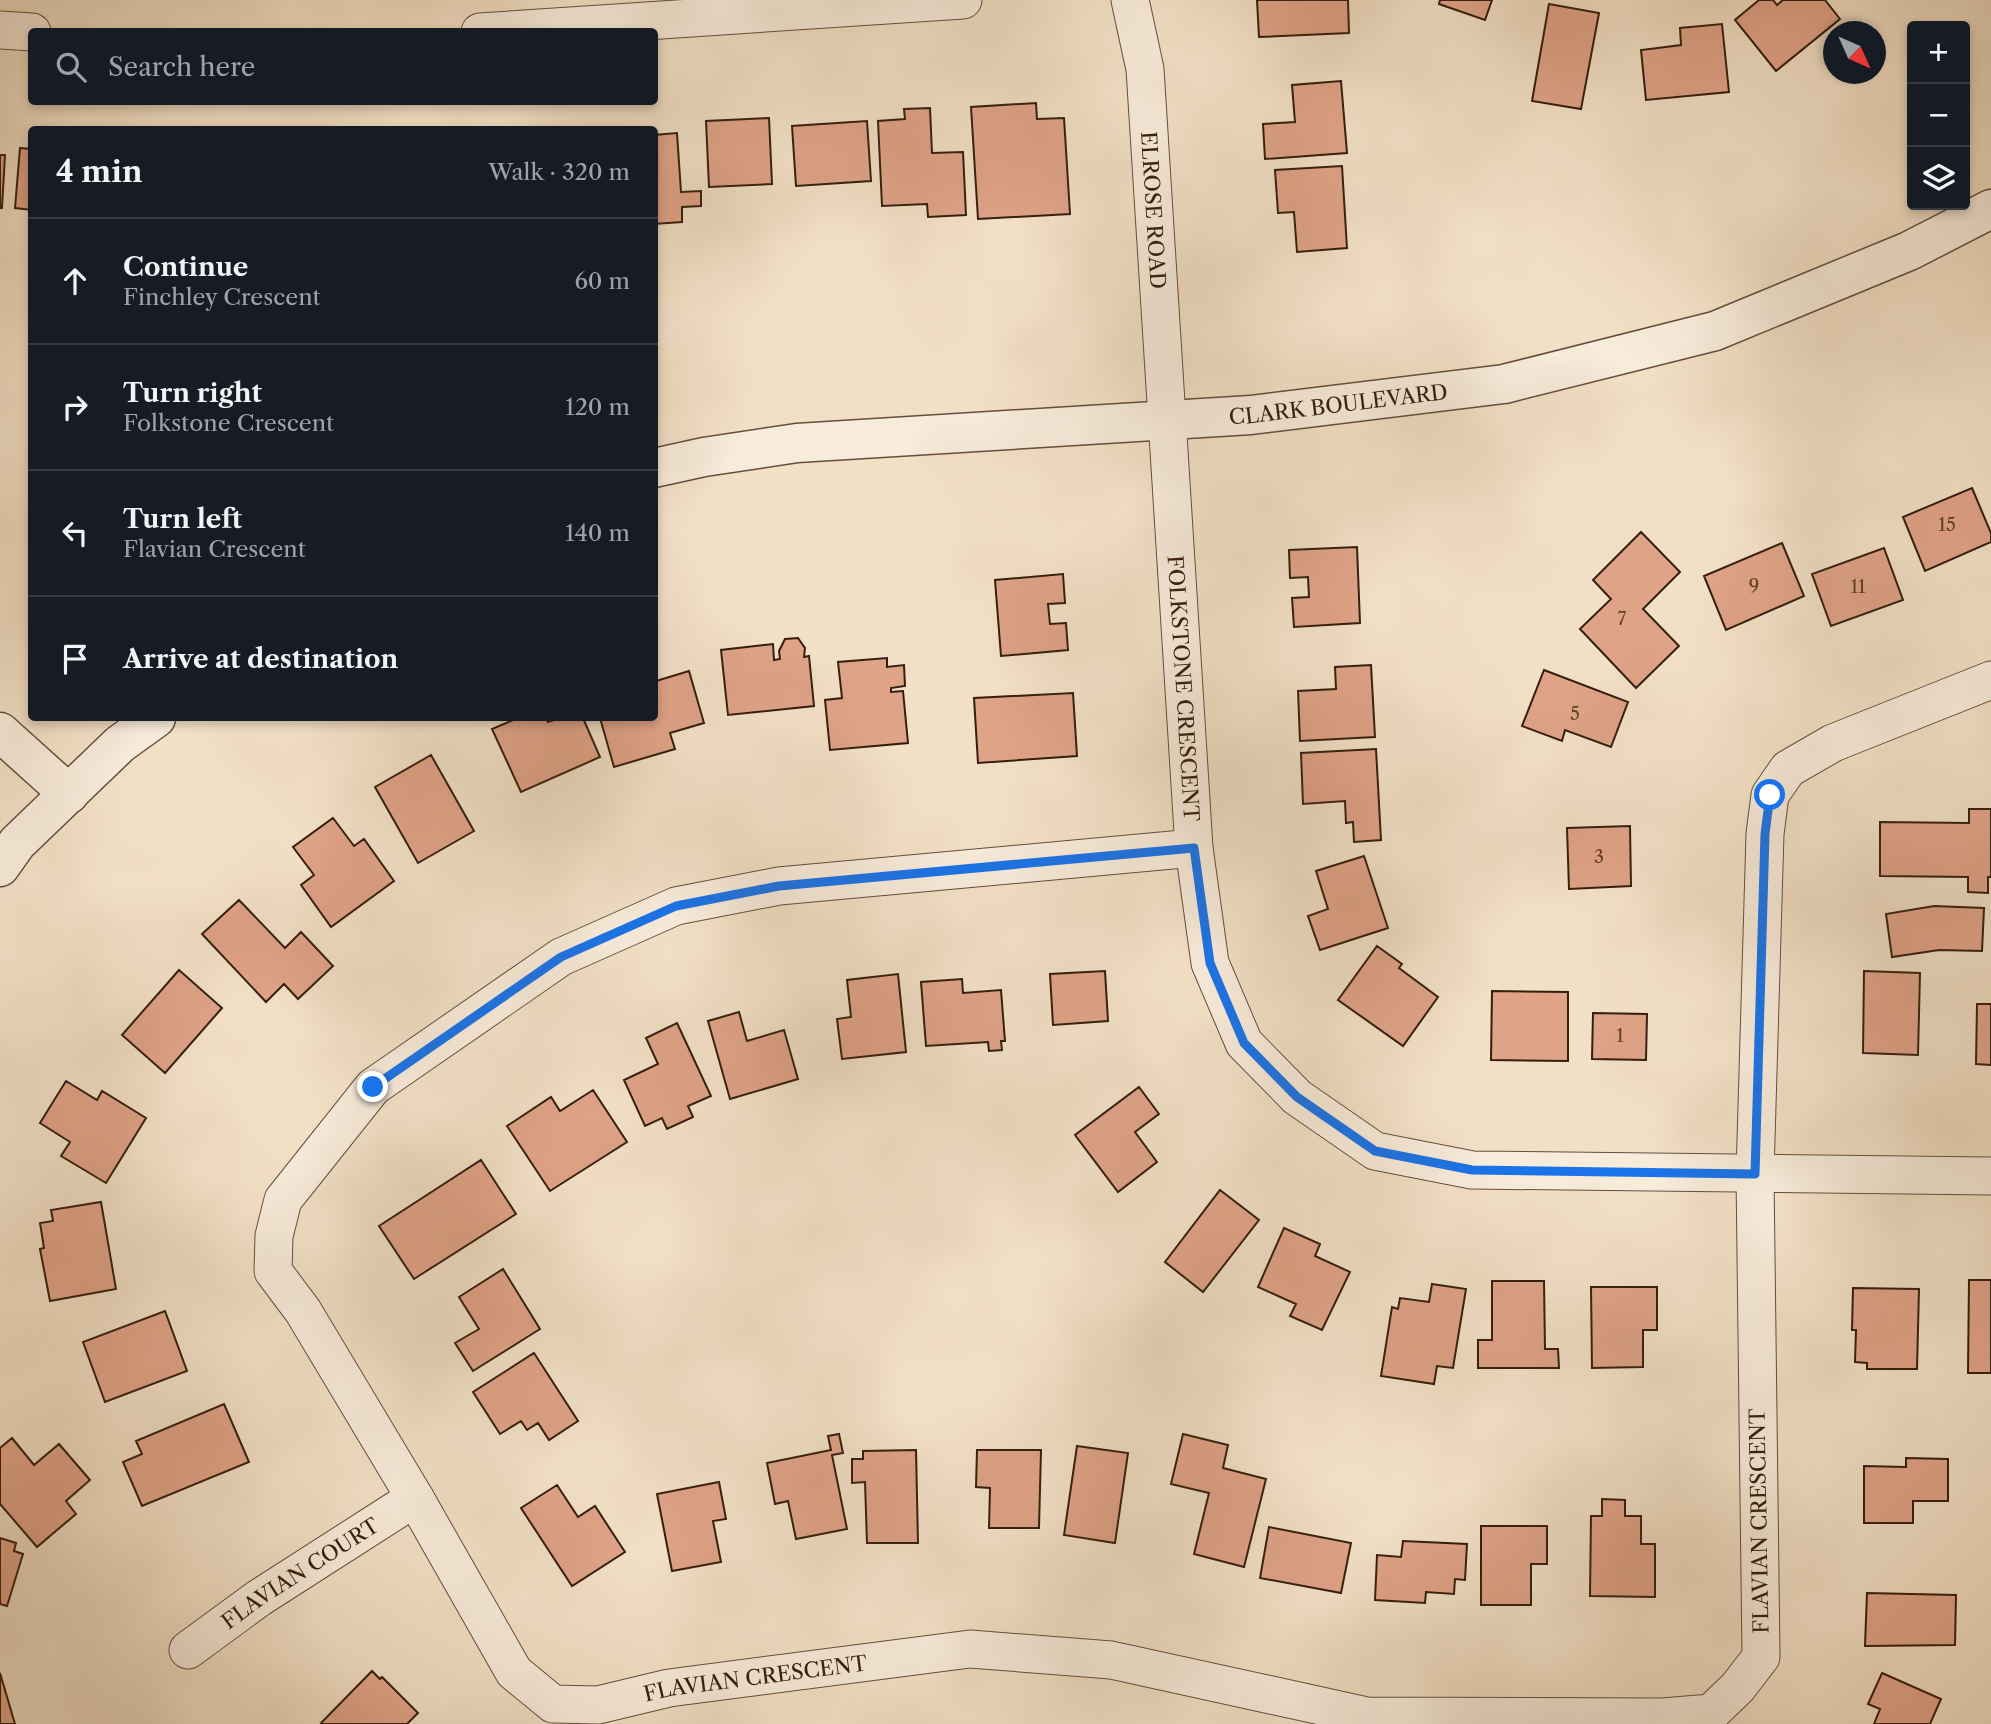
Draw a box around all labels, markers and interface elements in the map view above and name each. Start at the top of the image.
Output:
north arrow [1823,21,1886,84]
map controls [1907,21,1970,210]
button: + [1907,21,1970,84]
search box [28,28,658,105]
icon: search [52,48,90,86]
text: Search here [108,51,255,83]
button: − [1907,84,1970,147]
street label: ELROSE ROAD [1136,130,1171,290]
button: layers [1907,147,1970,210]
text: 4 min [56,153,142,190]
text: Walk · 320 m [488,158,630,186]
text: Continue [123,251,248,283]
icon: ahead [56,262,94,300]
text: 60 m [574,267,630,295]
text: Finchley Crescent [123,283,321,311]
text: Turn right [123,377,262,409]
street label: CLARK BOULEVARD [1228,379,1449,429]
icon: right [56,388,94,426]
text: 120 m [565,393,630,421]
text: Folkstone Crescent [123,409,334,437]
text: Turn left [123,503,242,535]
icon: left [56,514,94,552]
house number: 15 [1938,514,1956,536]
text: 140 m [565,519,630,547]
text: Flavian Crescent [123,535,306,563]
street label: FOLKSTONE CRESCENT [1163,554,1205,822]
house number: 9 [1749,575,1759,597]
house number: 11 [1850,576,1866,598]
house number: 7 [1618,608,1627,630]
icon: arrive [56,640,94,678]
text: Arrive at destination [123,643,398,675]
house number: 5 [1570,703,1580,725]
route start [1754,779,1785,810]
house number: 3 [1594,846,1604,868]
house number: 1 [1616,1025,1624,1047]
route end [357,1071,388,1102]
street label: FLAVIAN CRESCENT [1745,1408,1773,1634]
street label: FLAVIAN COURT [216,1512,384,1634]
street label: FLAVIAN CRESCENT [641,1650,869,1706]

